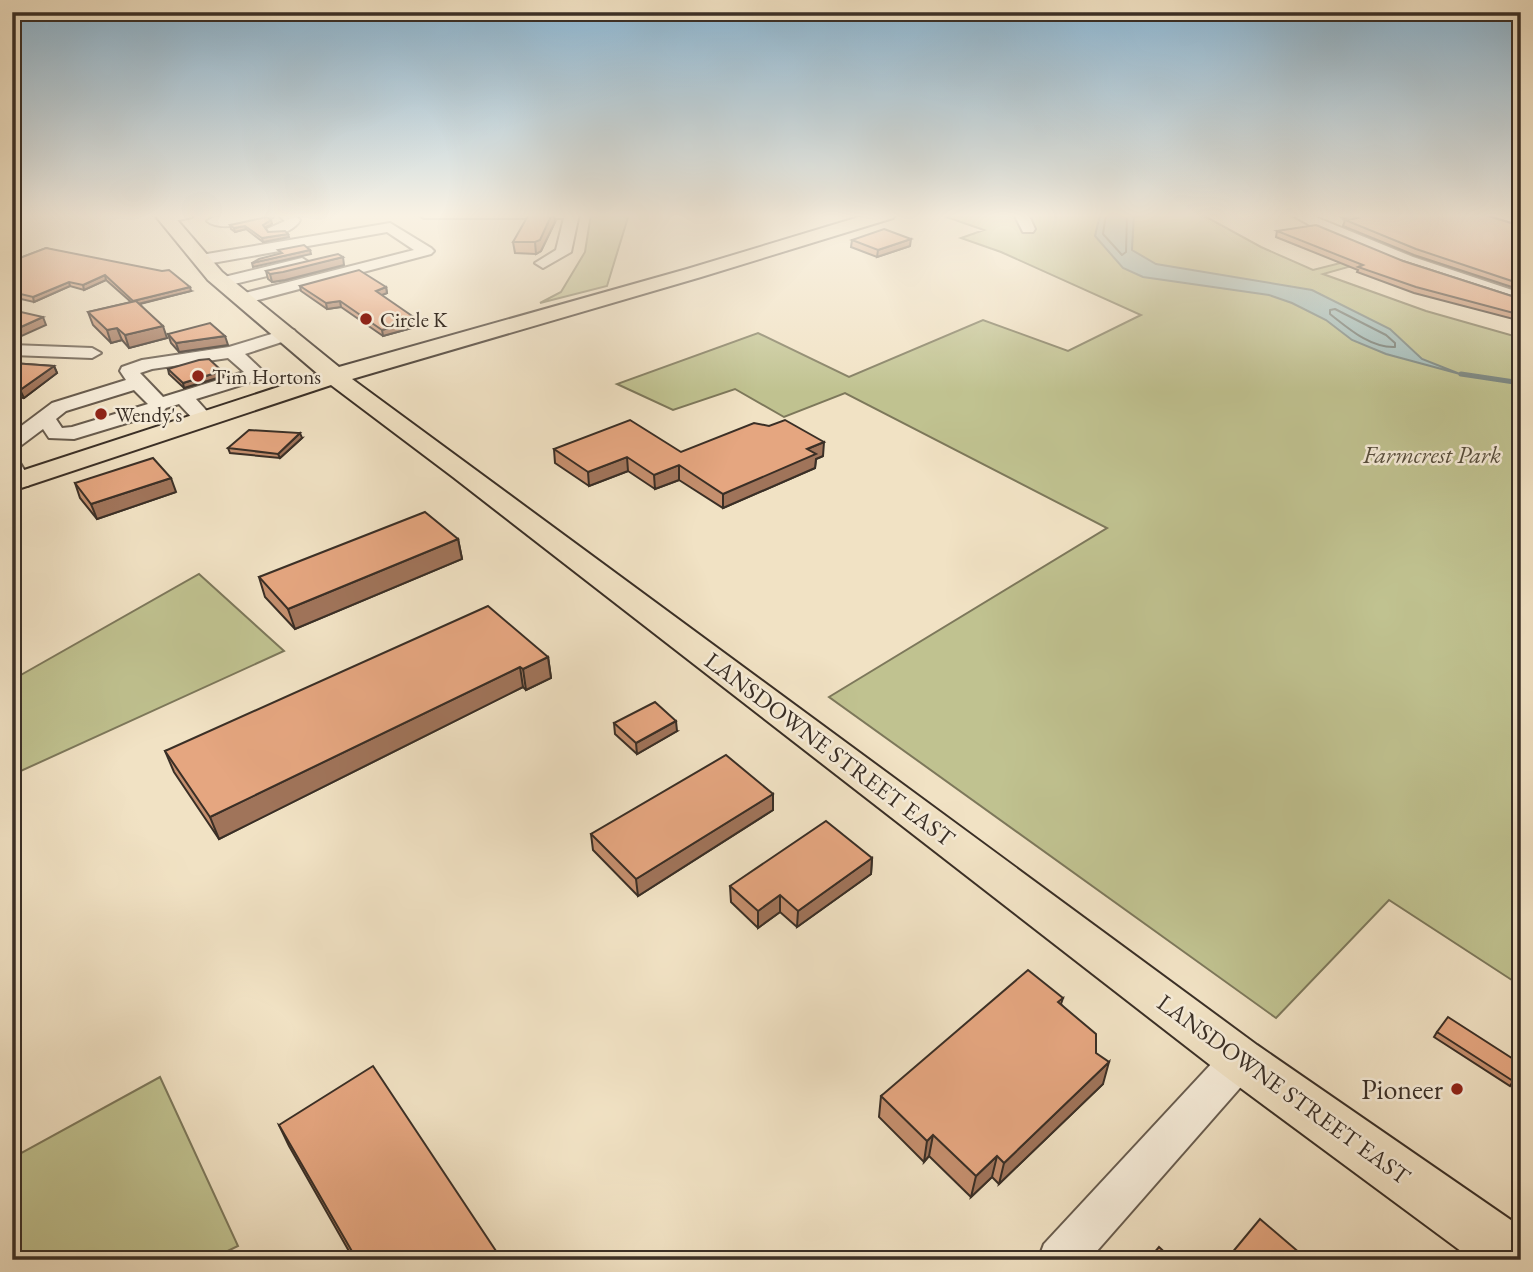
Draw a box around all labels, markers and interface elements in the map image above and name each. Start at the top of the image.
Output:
place label: Circle K [380,306,448,333]
marker: Circle K [358,311,374,327]
place label: Tim Hortons [212,363,321,390]
marker: Tim Hortons [190,368,206,384]
place label: Wendy's [115,401,182,428]
marker: Wendy's [93,406,109,422]
park label: Farmcrest Park [1362,439,1501,470]
street label: LANSDOWNE STREET EAST [699,645,962,854]
street label: LANSDOWNE STREET EAST [1151,987,1417,1192]
place label: Pioneer [1361,1071,1444,1107]
marker: Pioneer [1449,1081,1465,1097]

